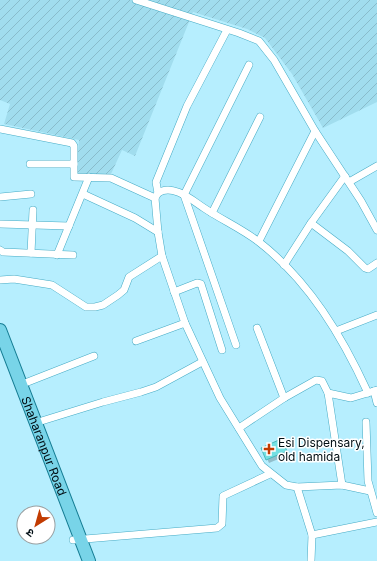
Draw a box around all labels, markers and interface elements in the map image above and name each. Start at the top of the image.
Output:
street label: Shaharanpur Road [19,394,70,497]
place label: Esi Dispensary, old hamida [278,435,365,464]
marker: Esi Dispensary, old hamida [263,443,275,455]
north arrow [16,505,56,545]
text: उ [23,525,37,541]

